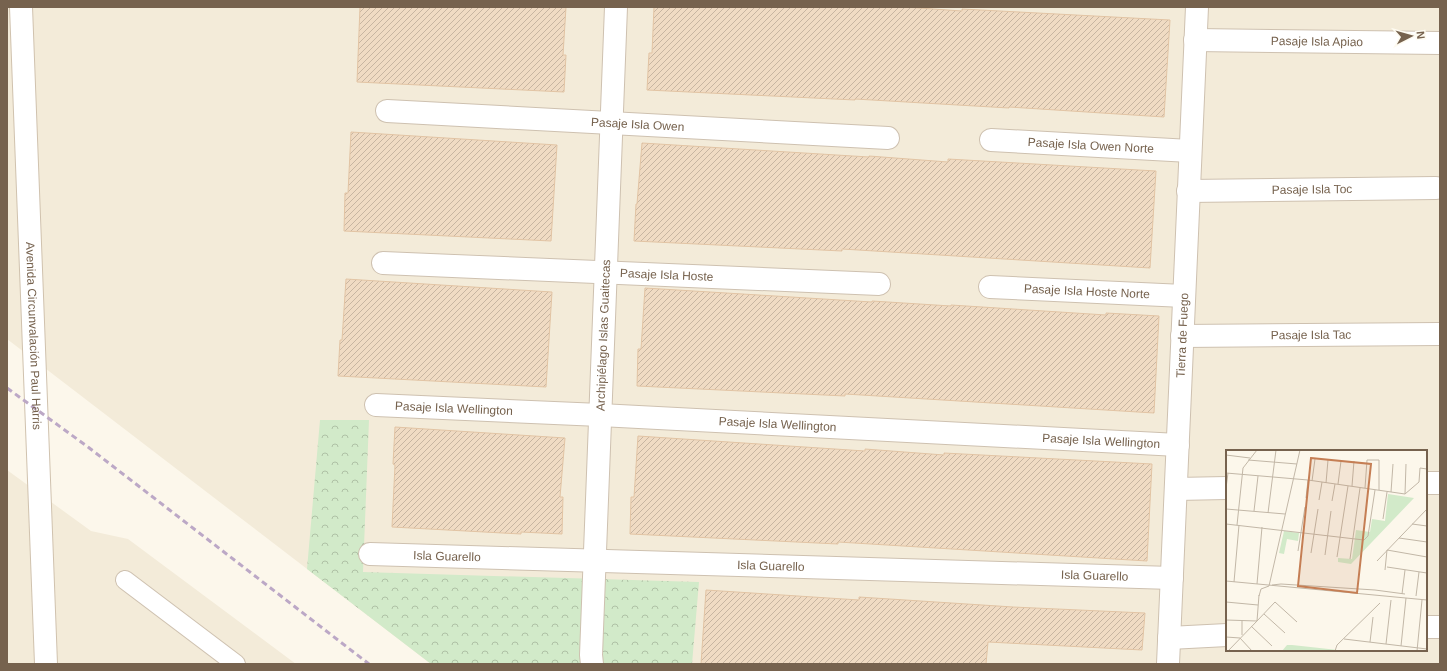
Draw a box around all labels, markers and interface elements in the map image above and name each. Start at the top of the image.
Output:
north arrow [1391,16,1431,56]
text: N [1415,30,1427,40]
street label: Pasaje Isla Apiao [1271,34,1363,49]
street label: Pasaje Isla Owen [591,115,685,134]
street label: Pasaje Isla Owen Norte [1027,135,1155,156]
street label: Pasaje Isla Toc [1272,182,1352,197]
street label: Avenida Circunvalación Paul Harris [23,241,44,430]
street label: Archipiélago Islas Guaitecas [593,259,613,411]
street label: Pasaje Isla Hoste [620,266,714,284]
street label: Pasaje Isla Hoste Norte [1024,282,1151,301]
street label: Tierra de Fuego [1174,292,1191,378]
street label: Pasaje Isla Tac [1271,328,1351,342]
street label: Pasaje Isla Wellington [395,399,513,418]
street label: Pasaje Isla Wellington [718,414,837,434]
street label: Pasaje Isla Wellington [1042,431,1160,451]
inset map [1226,450,1427,651]
street label: Isla Guarello [413,548,481,564]
street label: Isla Guarello [737,558,805,574]
street label: Isla Guarello [1061,568,1129,584]

